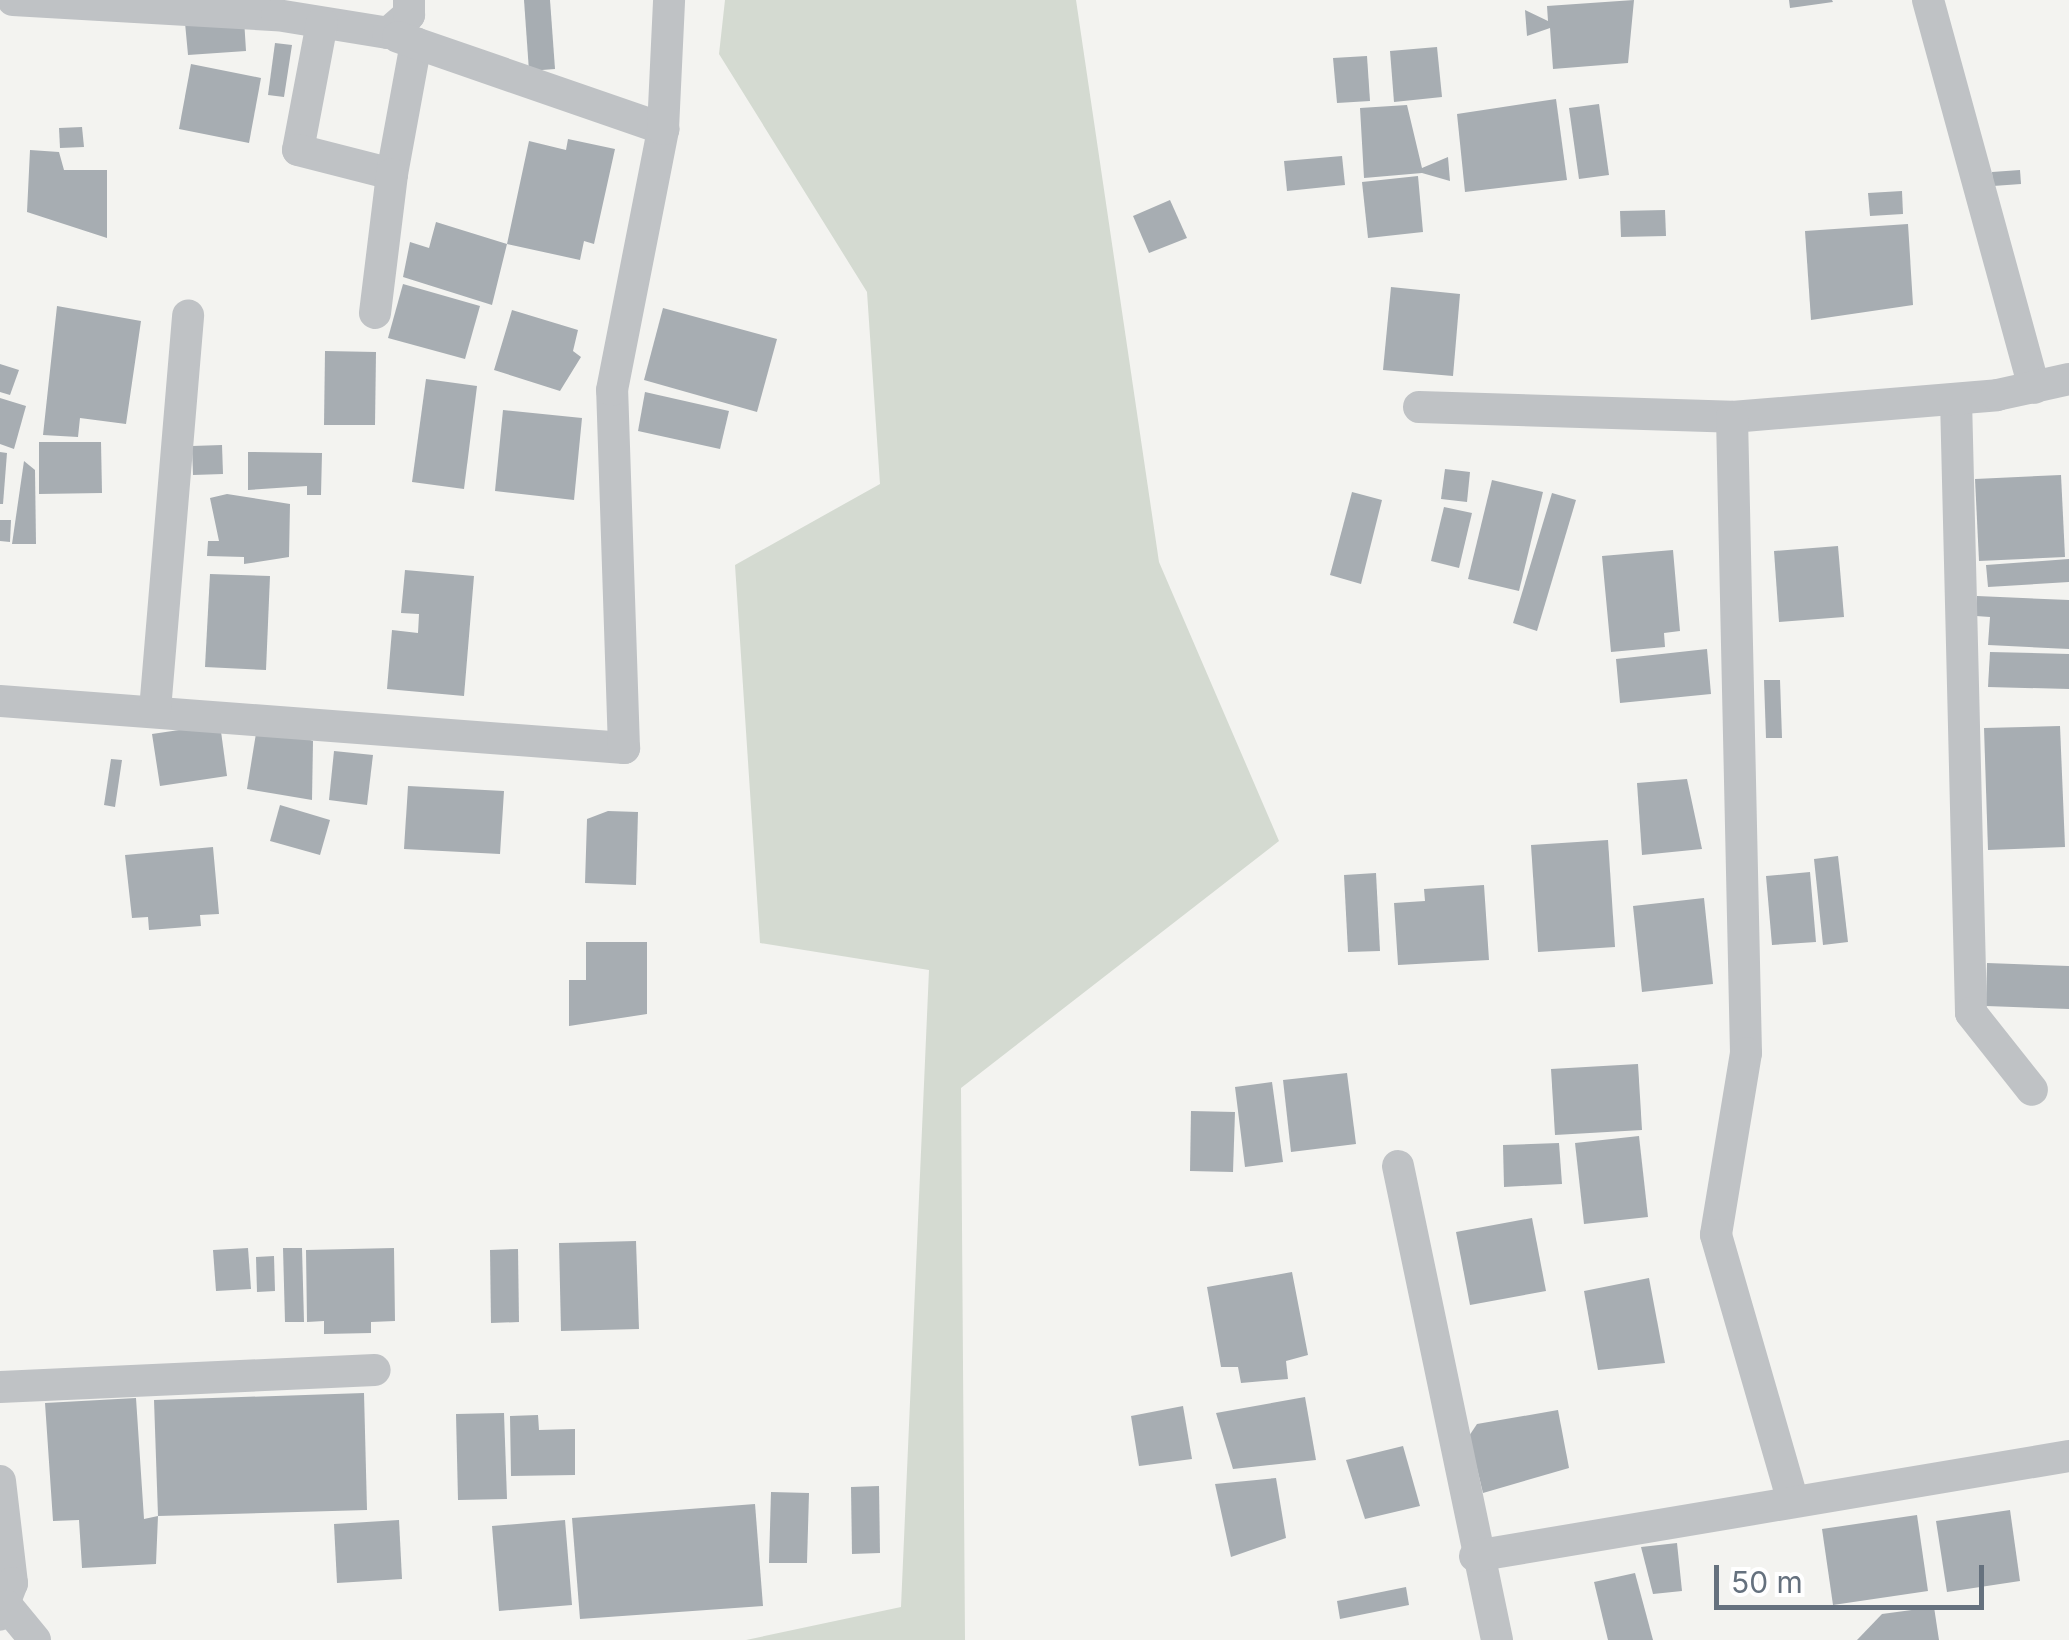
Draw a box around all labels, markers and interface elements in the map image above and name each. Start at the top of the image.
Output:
scale bar [1719,1545,1989,1607]
text: 50 m [1731,1564,1803,1600]

